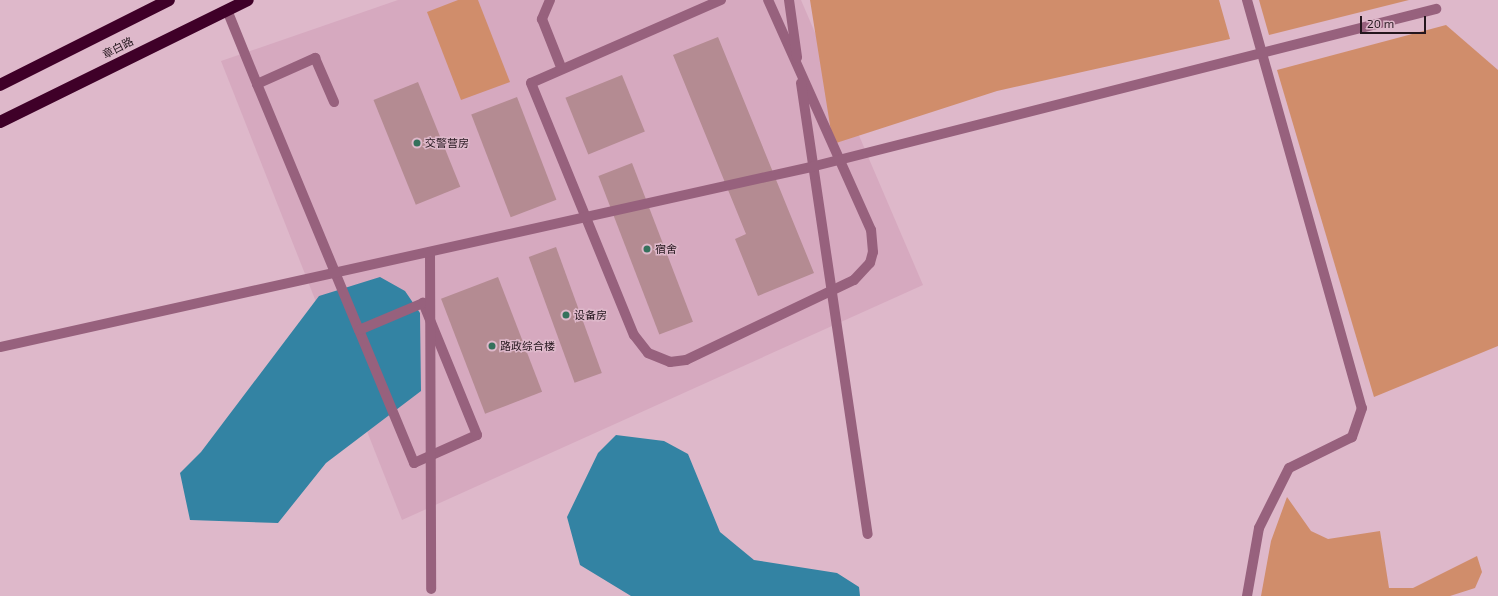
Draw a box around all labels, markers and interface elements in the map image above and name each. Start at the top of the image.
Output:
scale bar [1362,8,1428,34]
text: 20 m [1367,16,1394,30]
street label: 章白路 [100,35,136,61]
place label: 交警营房 [425,136,469,150]
marker: 交警营房 [412,138,422,148]
place label: 宿舍 [655,242,677,256]
marker: 宿舍 [642,244,652,254]
place label: 设备房 [574,308,607,322]
marker: 设备房 [561,310,571,320]
place label: 路政综合楼 [500,339,555,353]
marker: 路政综合楼 [487,341,497,351]

